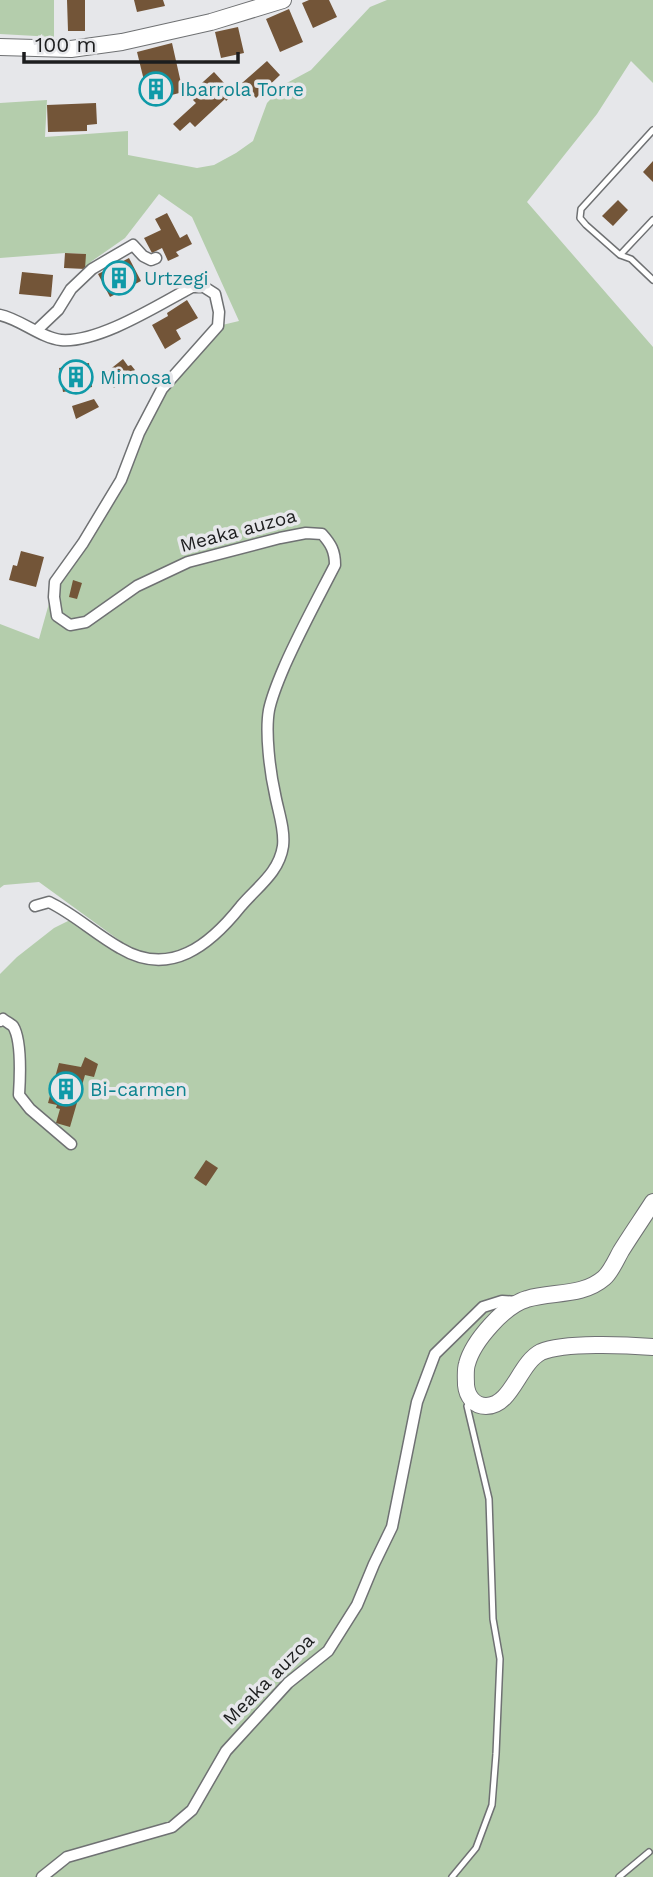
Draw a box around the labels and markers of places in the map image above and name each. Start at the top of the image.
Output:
building icon: Ibarrola Torre [137,70,175,108]
place label: Ibarrola Torre [180,78,304,101]
building icon: Urtzegi [100,259,138,297]
place label: Urtzegi [144,267,209,290]
building icon: Mimosa [57,358,95,396]
place label: Mimosa [100,366,172,389]
building icon: Bi-carmen [47,1070,85,1108]
place label: Bi-carmen [90,1078,187,1101]

